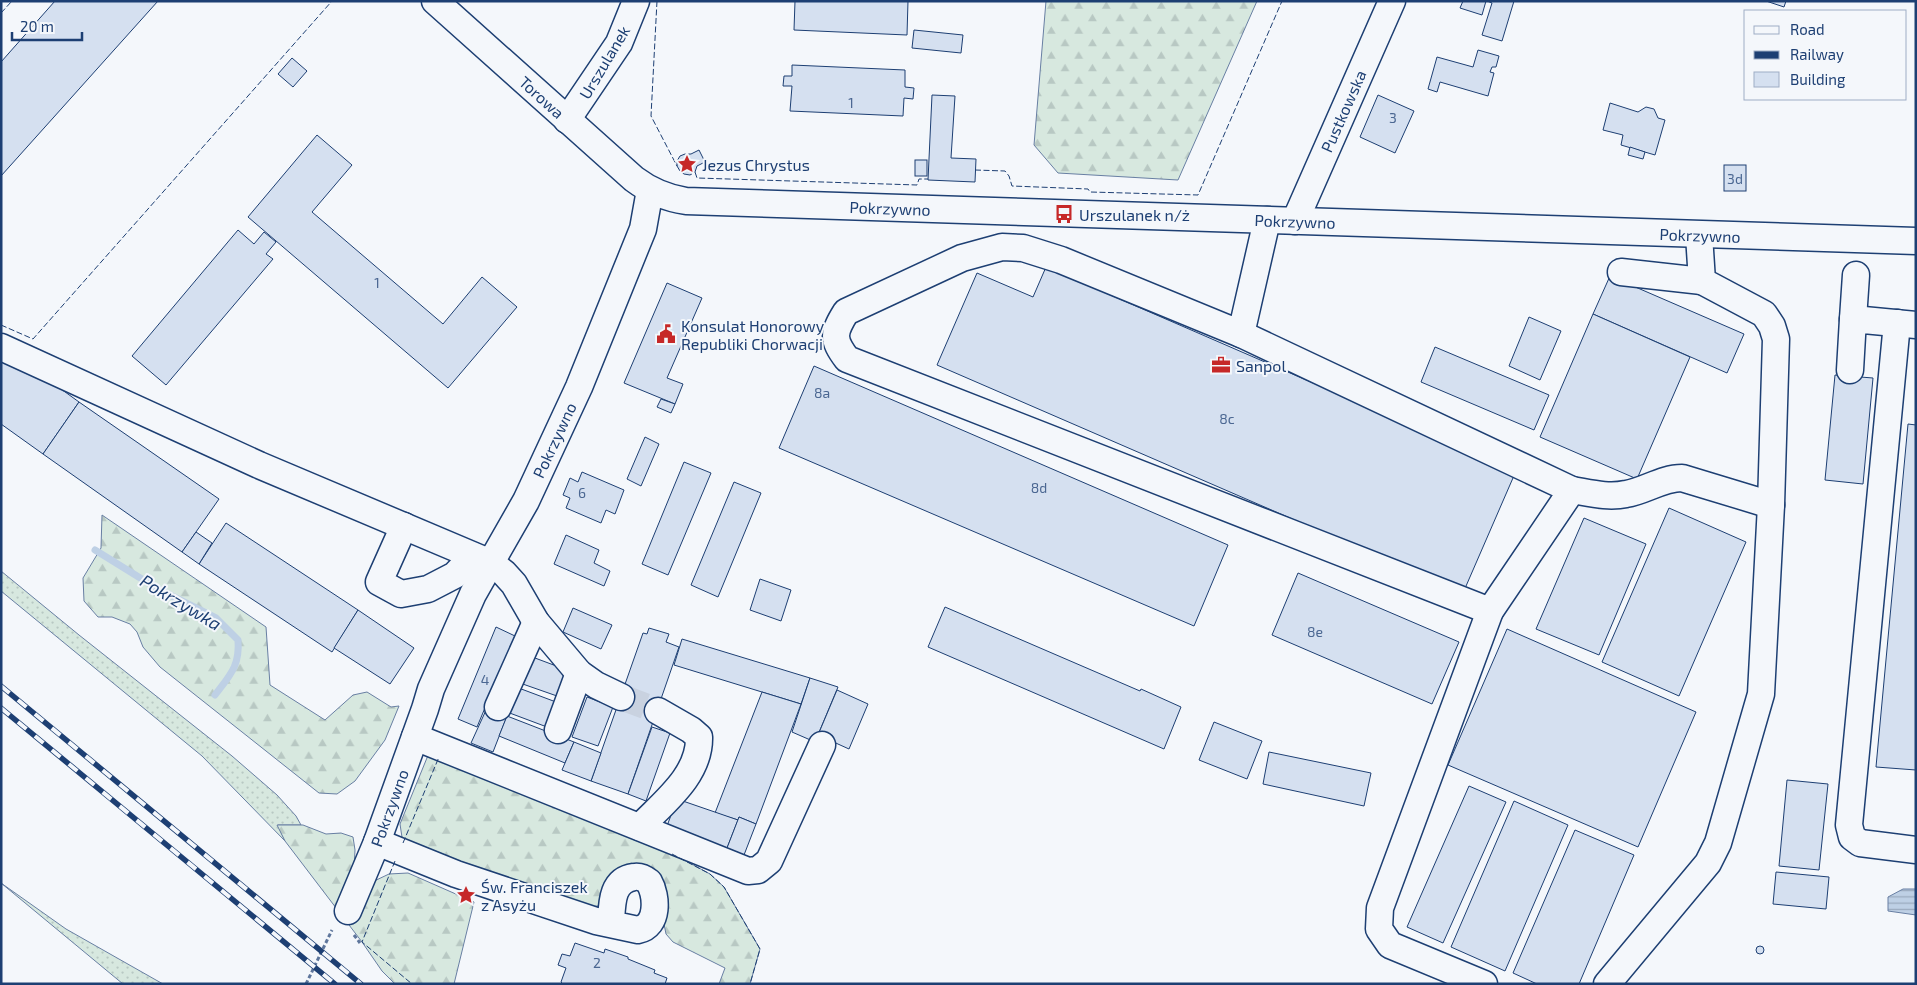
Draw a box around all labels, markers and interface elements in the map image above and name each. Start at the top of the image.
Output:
scale bar [12,10,82,42]
legend [1744,10,1907,100]
text: 20 m [20,17,54,35]
text: Road [1790,20,1825,38]
street label: Urszulanek [575,22,633,102]
text: Railway [1790,45,1844,63]
street label: Pustkowska [1316,67,1370,155]
text: Building [1790,70,1846,88]
street label: Torowa [516,72,568,122]
house number: 1 [848,94,854,111]
house number: 3 [1389,109,1397,126]
place icon: Jezus Chrystus [676,153,698,175]
place label: Jezus Chrystus [702,155,810,174]
house number: 3d [1727,170,1743,187]
street label: Pokrzywno [849,197,931,219]
bus stop icon: Urszulanek n/ż [1053,203,1075,225]
place label: Urszulanek n/ż [1079,205,1190,224]
street label: Pokrzywno [1254,210,1336,232]
street label: Pokrzywno [1659,224,1741,246]
house number: 1 [374,274,380,291]
place label: Konsulat Honorowy Republiki Chorwacji [681,316,825,354]
public building icon: Konsulat Honorowy Republiki Chorwacji [655,323,677,345]
office icon: Sanpol [1210,354,1232,376]
place label: Sanpol [1236,356,1286,375]
house number: 8a [814,384,830,401]
street label: Pokrzywno [528,399,580,481]
house number: 8c [1219,410,1235,427]
house number: 8d [1031,479,1047,496]
house number: 6 [578,484,586,501]
water label: Pokrzywka [136,569,226,635]
house number: 8e [1307,623,1323,640]
house number: 4 [481,671,489,688]
street label: Pokrzywno [366,767,412,849]
place label: Św. Franciszek z Asyżu [481,877,588,914]
place icon: Św. Franciszek z Asyżu [455,884,477,906]
house number: 2 [593,954,601,971]

